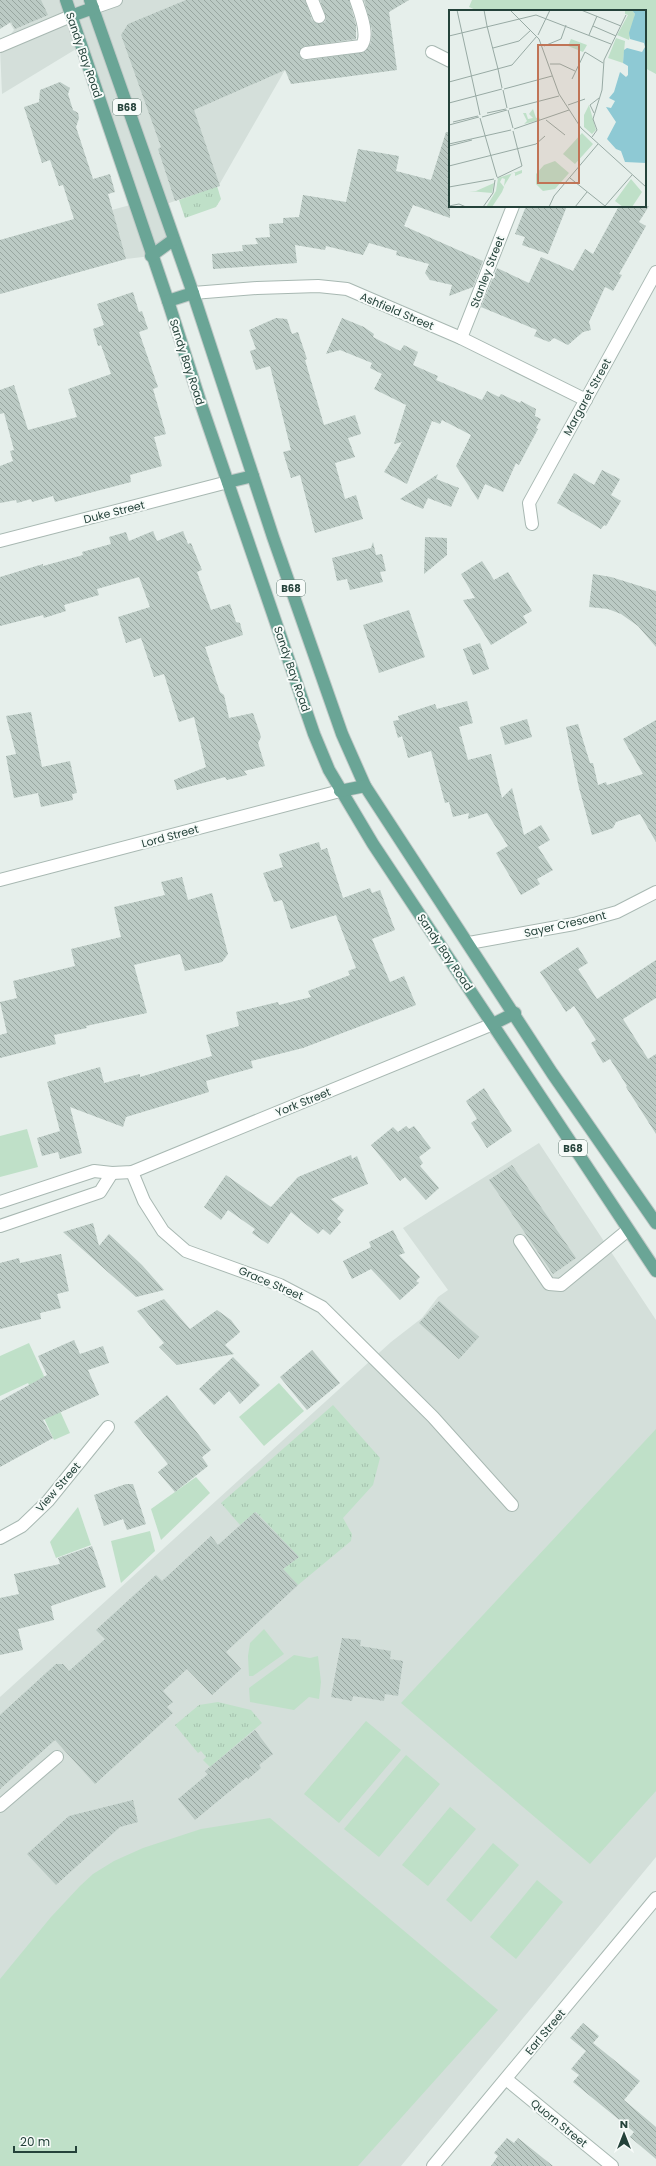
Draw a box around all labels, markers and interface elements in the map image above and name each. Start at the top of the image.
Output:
street label: Sandy Bay Road [62,10,106,100]
inset map [449,10,646,207]
road number: B68 [113,99,141,115]
street label: Stanley Street [466,234,508,310]
street label: Ashfield Street [358,288,436,334]
street label: Sandy Bay Road [166,317,208,407]
street label: Margaret Street [559,356,615,438]
street label: Duke Street [82,497,146,527]
road number: B68 [277,580,305,596]
street label: Sandy Bay Road [270,624,314,714]
street label: Lord Street [140,821,200,851]
street label: Sayer Crescent [522,907,608,941]
street label: Sandy Bay Road [413,910,477,994]
street label: York Street [273,1084,333,1120]
road number: B68 [559,1140,587,1156]
street label: Grace Street [236,1262,306,1304]
street label: View Street [32,1459,84,1515]
street label: Earl Street [521,2006,569,2058]
street label: Quorn Street [527,2095,591,2151]
north arrow [604,2114,644,2154]
text: N [620,2116,628,2132]
scale bar [14,2128,76,2154]
text: 20 m [20,2133,50,2150]

